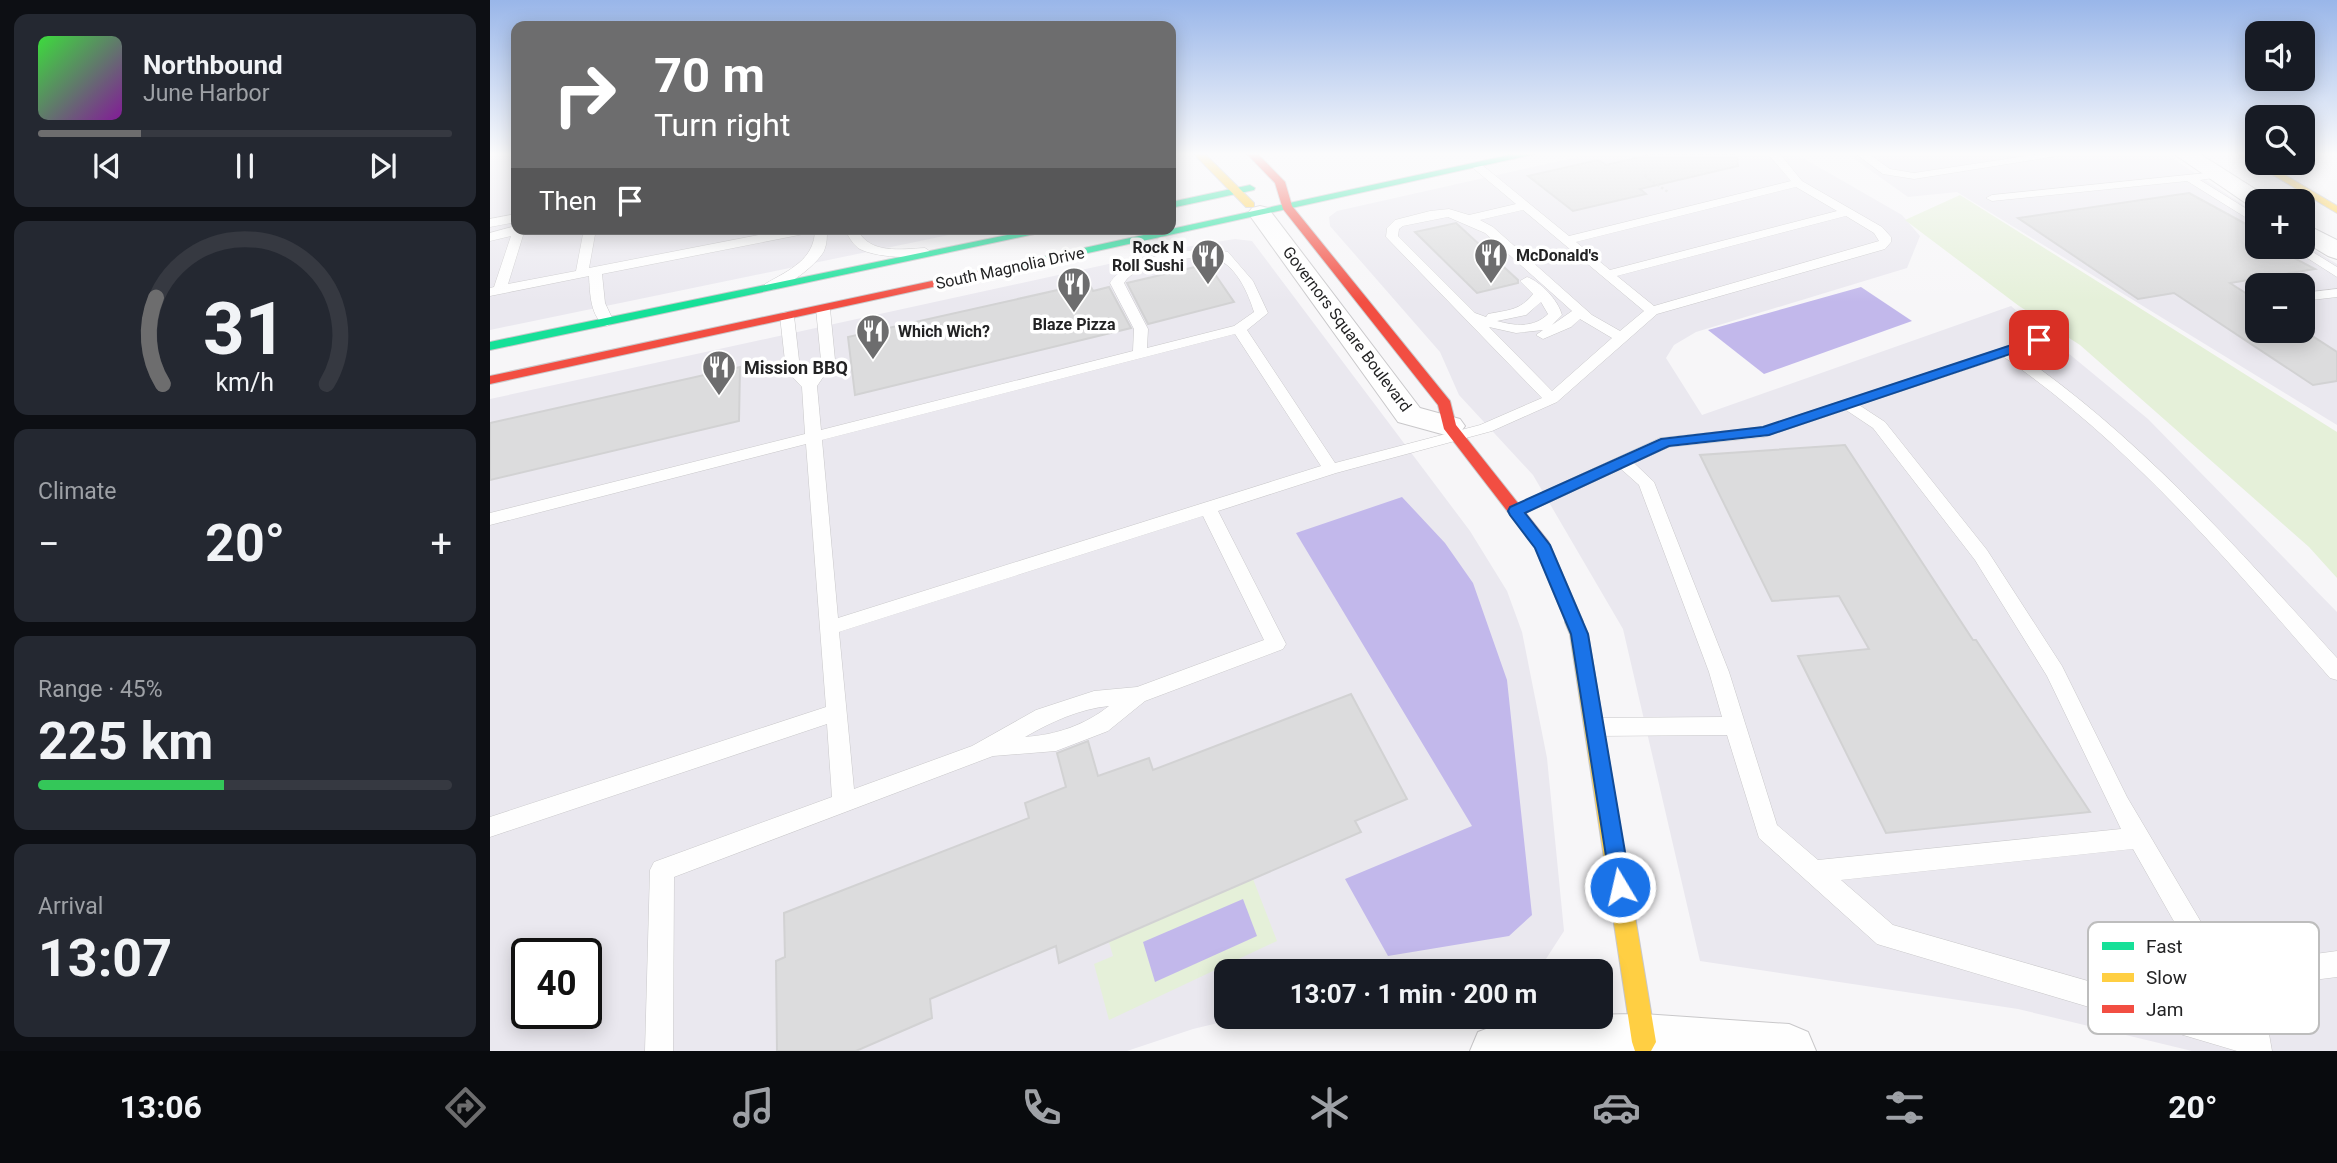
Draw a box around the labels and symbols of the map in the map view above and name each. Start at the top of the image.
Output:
restaurant icon: McDonald's [1472,236,1510,285]
restaurant icon: Rock N Roll Sushi [1189,237,1227,286]
place label: Rock N Roll Sushi [1112,238,1184,275]
street label: South Magnolia Drive [934,243,1086,293]
street label: Governors Square Boulevard [1279,243,1415,415]
place label: McDonald's [1516,246,1599,265]
restaurant icon: Blaze Pizza [1055,265,1093,314]
pin [2009,310,2069,370]
restaurant icon: Which Wich? [854,312,892,361]
place label: Blaze Pizza [1032,315,1116,334]
place label: Which Wich? [898,322,990,341]
restaurant icon: Mission BBQ [700,348,738,397]
place label: Mission BBQ [744,357,848,378]
position arrow [1583,850,1657,924]
legend [2088,922,2319,1034]
text: Fast [2146,935,2183,958]
speed limit sign: 40 [511,938,602,1029]
text: Slow [2146,966,2187,989]
text: Jam [2146,998,2183,1021]

